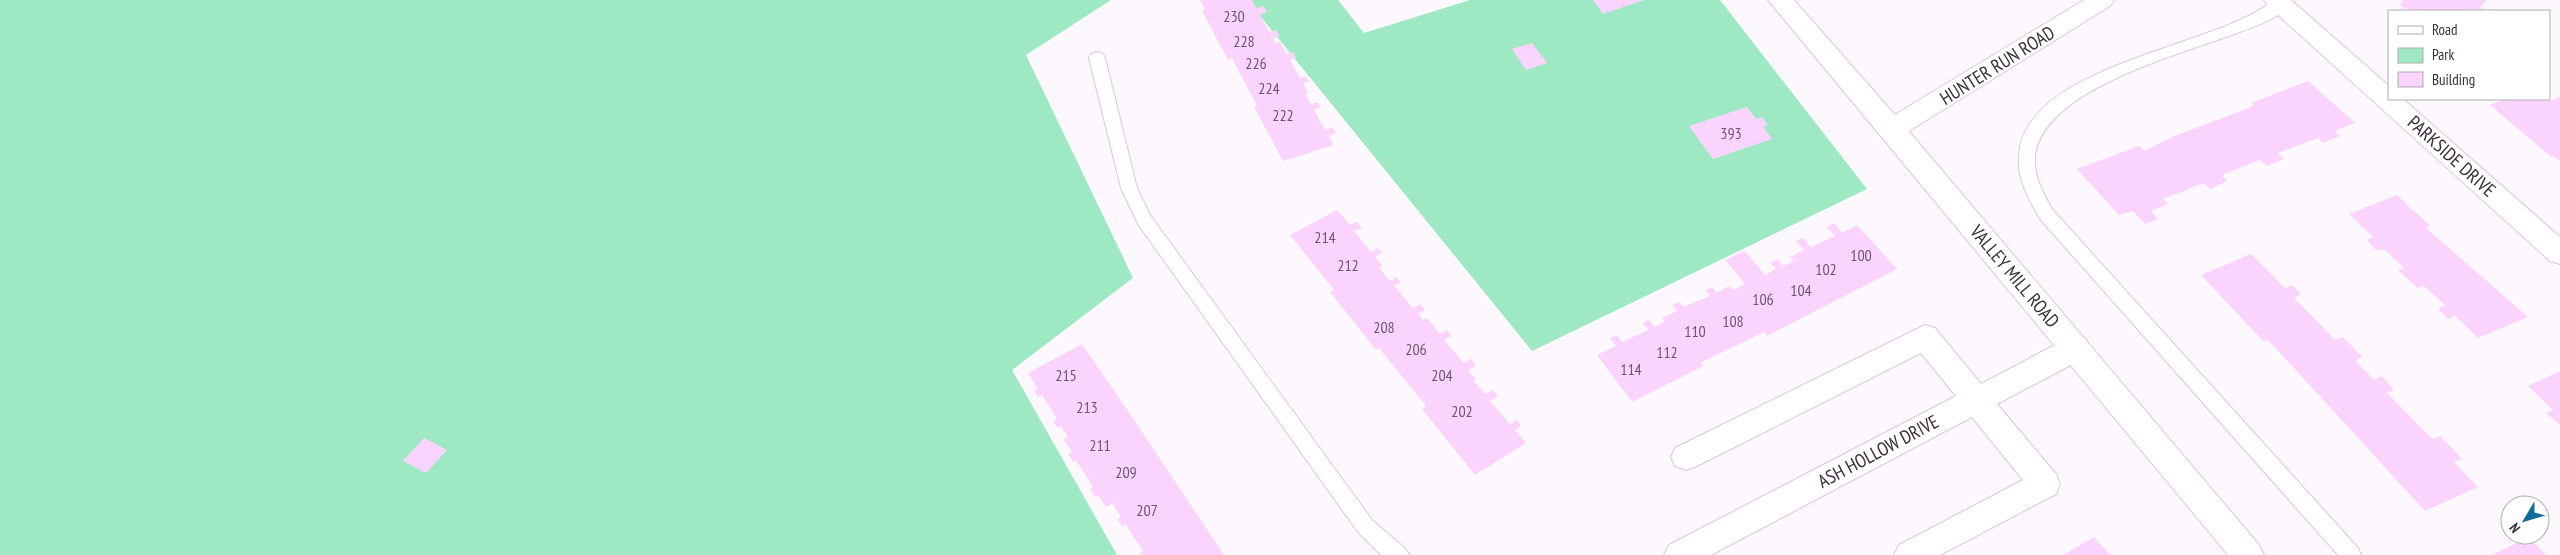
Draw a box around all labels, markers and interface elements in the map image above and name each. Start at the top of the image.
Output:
house number: 230 [1223,6,1245,26]
legend [2388,10,2550,100]
street label: HUNTER RUN ROAD [1935,20,2059,110]
text: Road [2432,20,2458,39]
house number: 228 [1233,31,1255,51]
text: Park [2432,45,2454,64]
house number: 226 [1245,53,1267,73]
text: Building [2432,70,2475,89]
house number: 224 [1258,78,1280,98]
house number: 222 [1272,105,1294,125]
street label: PARKSIDE DRIVE [2403,110,2501,202]
house number: 393 [1720,123,1742,143]
street label: VALLEY MILL ROAD [1965,219,2065,332]
house number: 214 [1314,227,1336,247]
house number: 100 [1850,245,1872,265]
house number: 212 [1337,255,1359,275]
house number: 102 [1815,259,1837,279]
house number: 104 [1790,280,1812,300]
house number: 106 [1752,289,1774,309]
house number: 108 [1722,311,1744,331]
house number: 208 [1373,317,1395,337]
house number: 110 [1684,321,1706,341]
house number: 206 [1405,339,1427,359]
house number: 112 [1656,342,1678,362]
house number: 114 [1620,359,1642,379]
house number: 215 [1055,365,1077,385]
house number: 204 [1431,365,1453,385]
house number: 213 [1076,397,1098,417]
house number: 202 [1451,401,1473,421]
street label: ASH HOLLOW DRIVE [1813,409,1943,493]
house number: 211 [1089,435,1111,455]
house number: 209 [1115,462,1137,482]
north arrow [2500,495,2550,545]
house number: 207 [1136,500,1158,520]
text: N [2505,519,2524,537]

